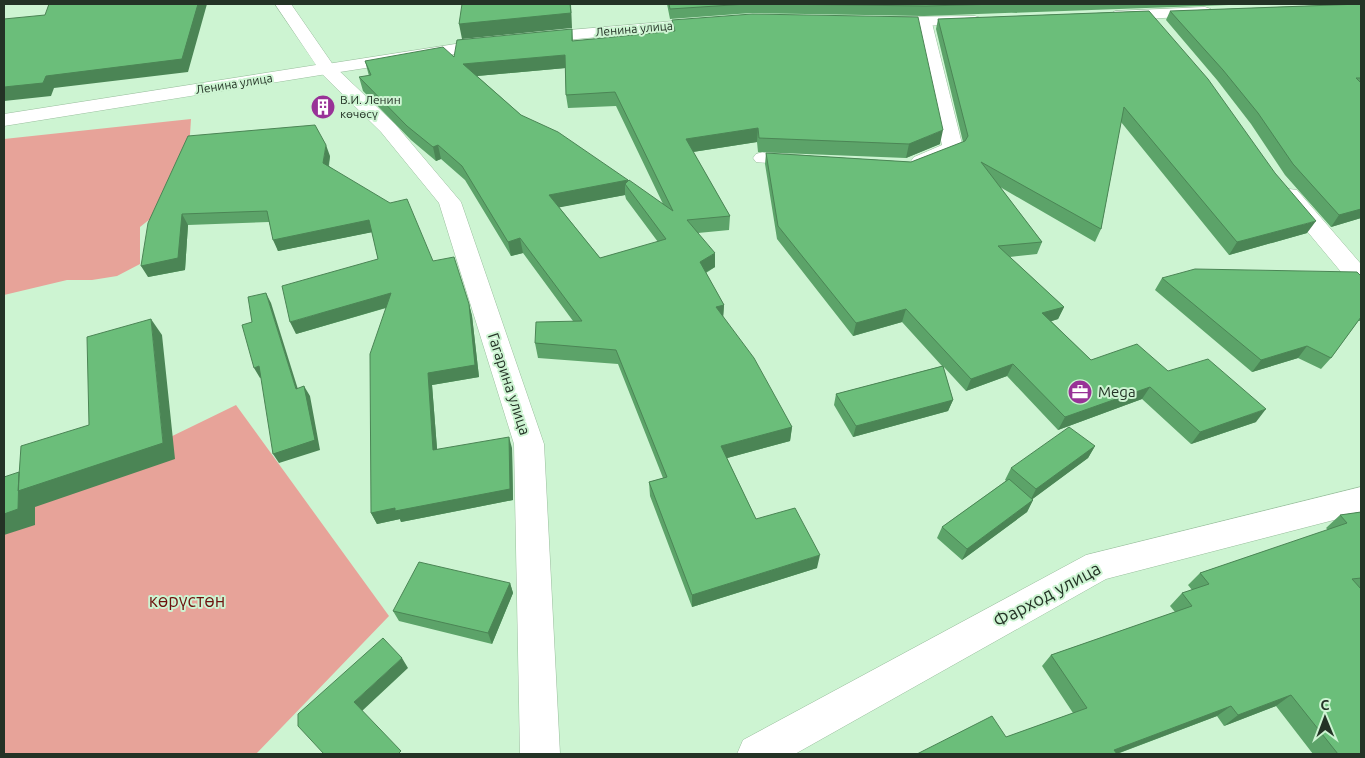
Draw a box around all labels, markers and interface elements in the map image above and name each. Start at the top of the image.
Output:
street label: Ленина улица [595,19,673,38]
street label: Ленина улица [194,71,273,96]
place label: В.И. Ленин көчөсү [340,93,401,120]
building icon: В.И. Ленин көчөсү [310,94,336,120]
street label: Гагарина улица [485,331,534,437]
office icon: Mega [1067,379,1093,405]
place label: Mega [1098,383,1136,400]
street label: Фарход улица [990,558,1103,631]
park label: көрүстөн [149,590,225,610]
north arrow [1300,693,1350,743]
text: С [1320,697,1329,713]

